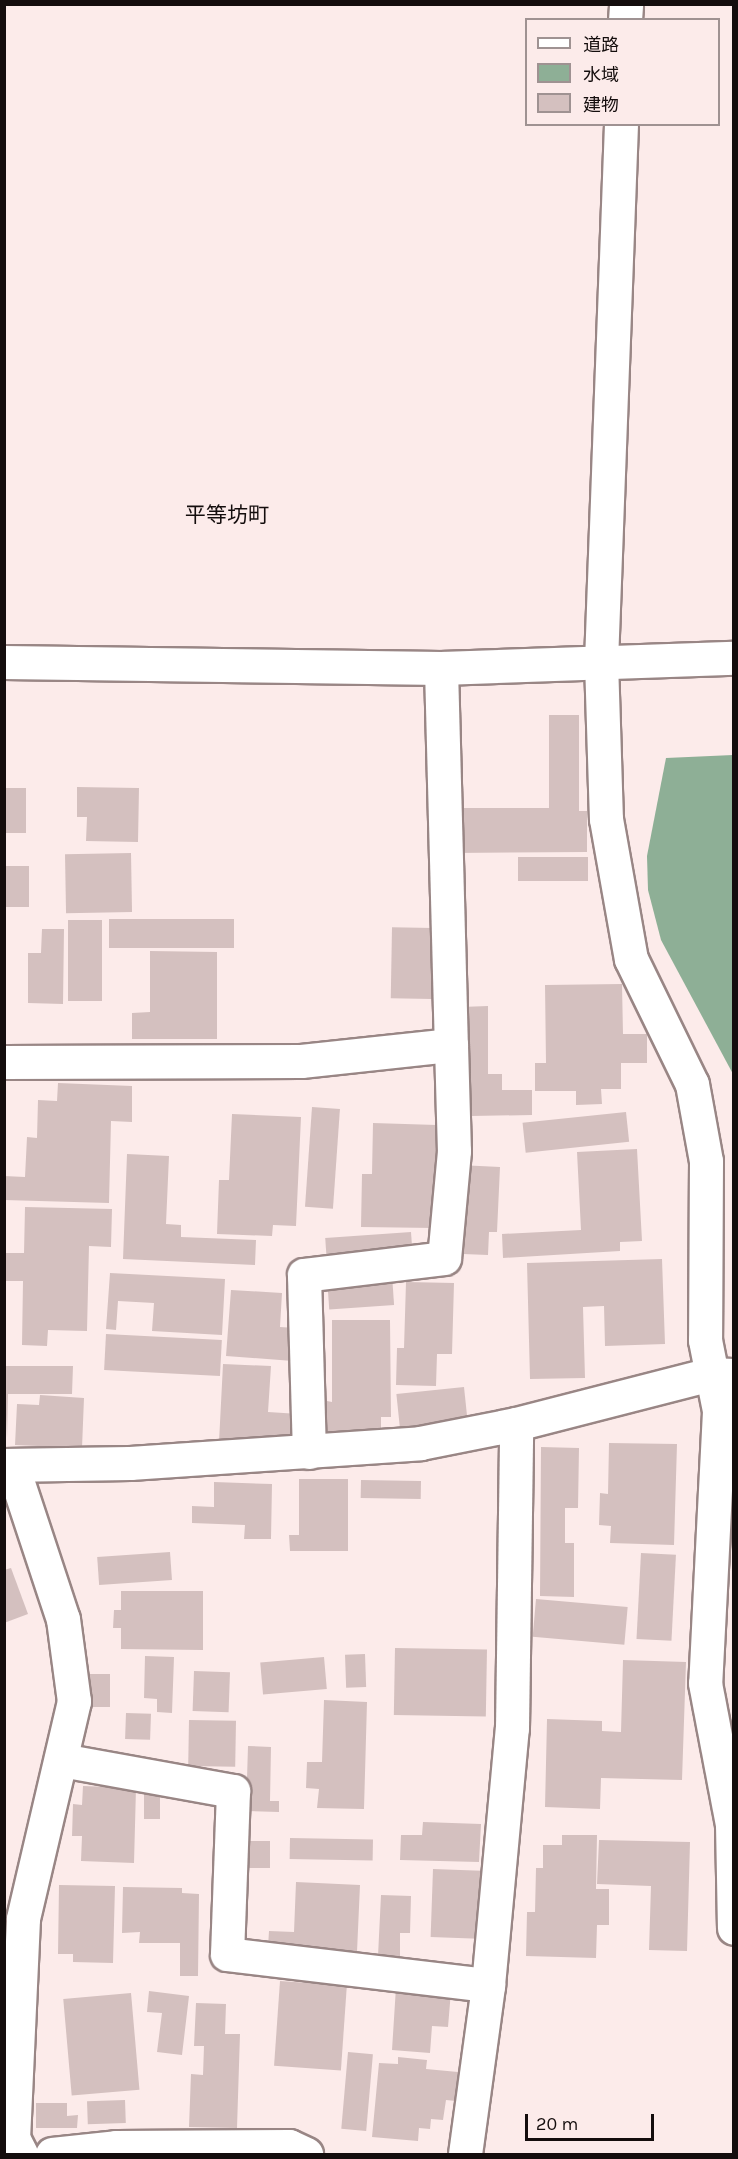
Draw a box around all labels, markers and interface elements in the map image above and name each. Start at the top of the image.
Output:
legend [525,18,720,126]
text: 道路 [583,34,619,56]
text: 水域 [583,64,619,86]
text: 建物 [583,94,619,116]
district label: 平等坊町 [185,502,269,528]
scale bar [528,2102,657,2140]
text: 20 m [536,2113,578,2135]

